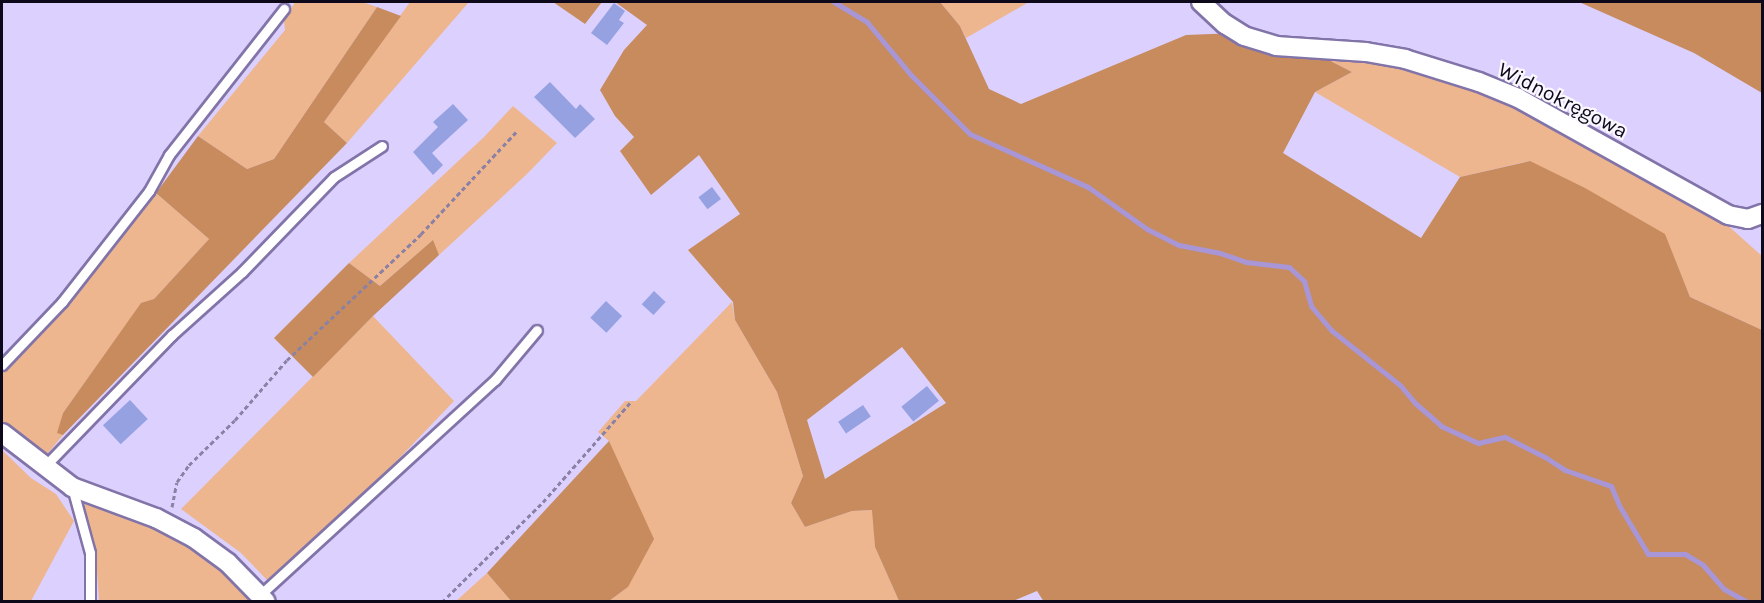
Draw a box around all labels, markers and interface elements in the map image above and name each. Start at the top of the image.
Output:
street label: Widnokręgowa [1494,57,1632,143]

